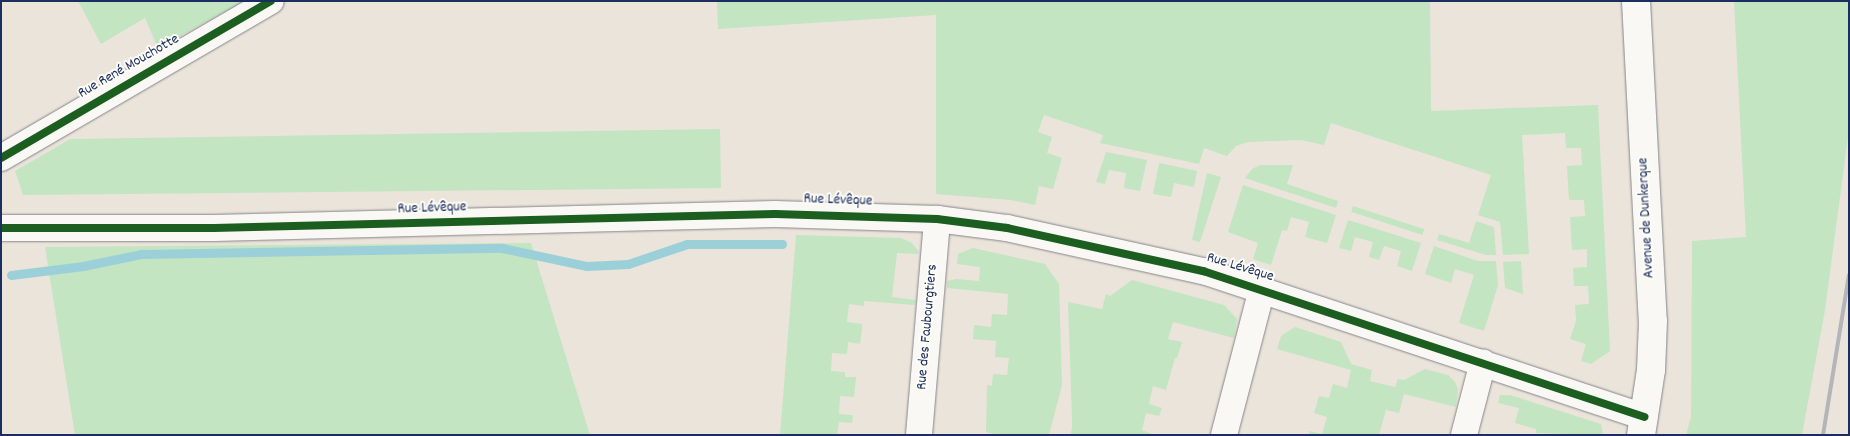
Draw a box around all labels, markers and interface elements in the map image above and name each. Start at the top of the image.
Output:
street label: Rue René Mouchotte [75,31,183,103]
street label: Avenue de Dunkerque [1635,157,1659,279]
street label: Rue Lévêque [803,191,873,211]
street label: Rue Lévêque [397,199,467,219]
street label: Rue Lévêque [1204,249,1276,287]
street label: Rue des Faubourgtiers [914,264,942,390]

